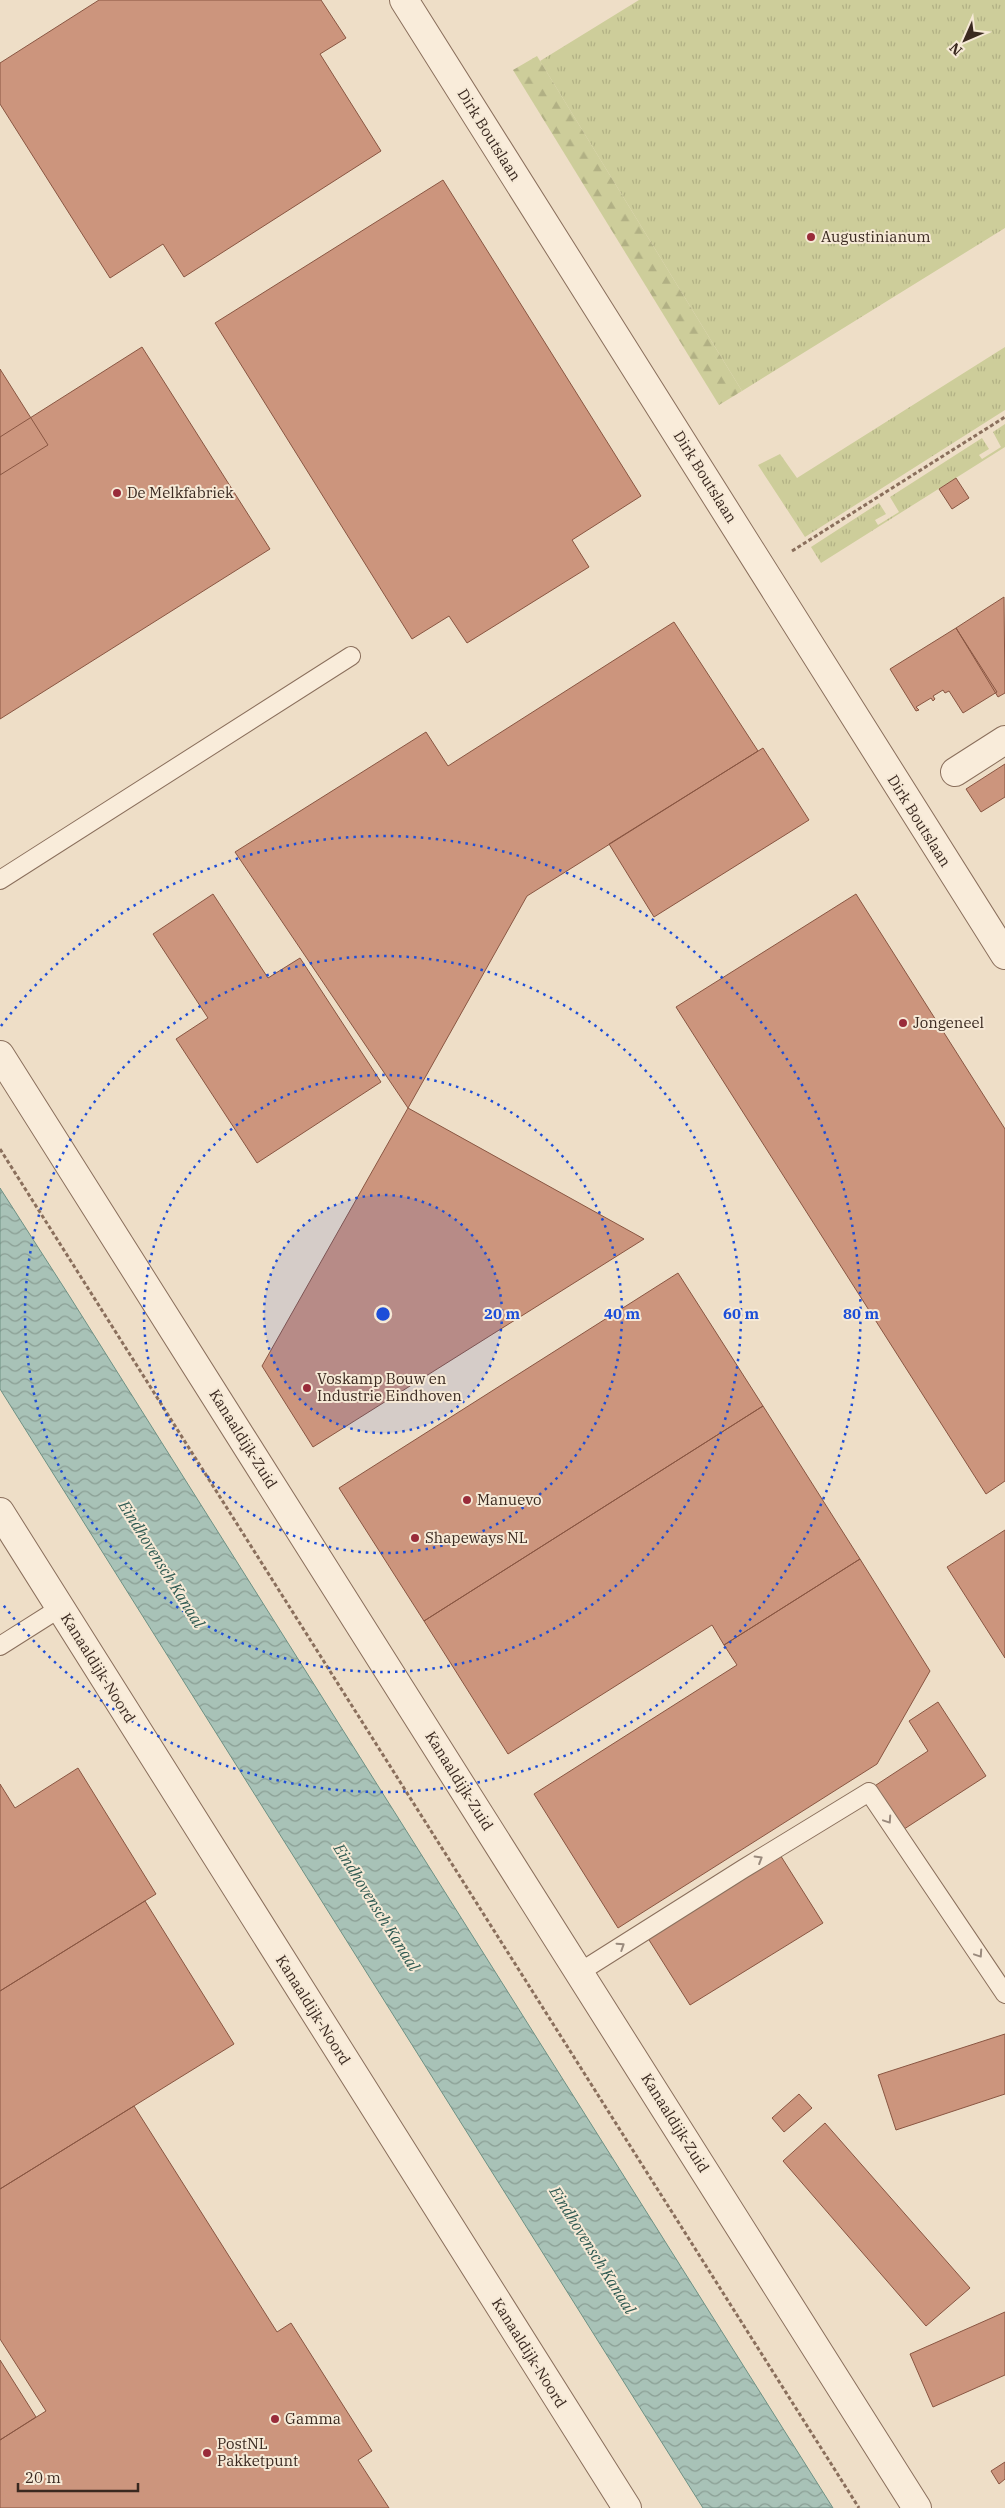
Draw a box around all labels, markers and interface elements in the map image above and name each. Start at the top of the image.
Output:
north arrow [940,15,990,65]
text: N [946,39,966,59]
street label: Dirk Boutslaan [454,85,526,185]
place label: Augustinianum [821,227,931,246]
marker: Augustinianum [805,231,817,243]
street label: Dirk Boutslaan [670,427,742,527]
place label: De Melkfabriek [127,483,234,502]
marker: De Melkfabriek [111,487,123,499]
street label: Dirk Boutslaan [884,771,956,871]
place label: Jongeneel [913,1013,984,1032]
marker: Jongeneel [897,1017,909,1029]
text: 20 m [484,1304,520,1323]
text: 40 m [604,1304,640,1323]
text: 60 m [723,1304,759,1323]
text: 80 m [843,1304,879,1323]
centre of rings [374,1305,392,1323]
place label: Voskamp Bouw en Industrie Eindhoven [317,1369,462,1405]
marker: Voskamp Bouw en Industrie Eindhoven [301,1382,313,1394]
street label: Kanaaldijk-Zuid [205,1386,282,1492]
place label: Manuevo [477,1490,542,1509]
marker: Manuevo [461,1494,473,1506]
water label: Eindhovensch Kanaal [114,1496,210,1632]
place label: Shapeways NL [425,1528,528,1547]
marker: Shapeways NL [409,1532,421,1544]
street label: Kanaaldijk-Noord [57,1609,140,1726]
street label: Kanaaldijk-Zuid [421,1728,498,1834]
one-way arrow [881,1815,891,1824]
water label: Eindhovensch Kanaal [329,1839,425,1975]
one-way arrow [753,1856,762,1865]
one-way arrow [616,1943,625,1952]
one-way arrow [972,1949,982,1958]
street label: Kanaaldijk-Noord [272,1951,355,2068]
street label: Kanaaldijk-Zuid [637,2070,714,2176]
water label: Eindhovensch Kanaal [545,2182,641,2318]
street label: Kanaaldijk-Noord [488,2294,571,2411]
place label: Gamma [285,2409,341,2428]
marker: Gamma [269,2413,281,2425]
place label: PostNL Pakketpunt [217,2434,298,2470]
marker: PostNL Pakketpunt [201,2447,213,2459]
scale bar [18,2460,138,2492]
text: 20 m [25,2468,61,2487]

